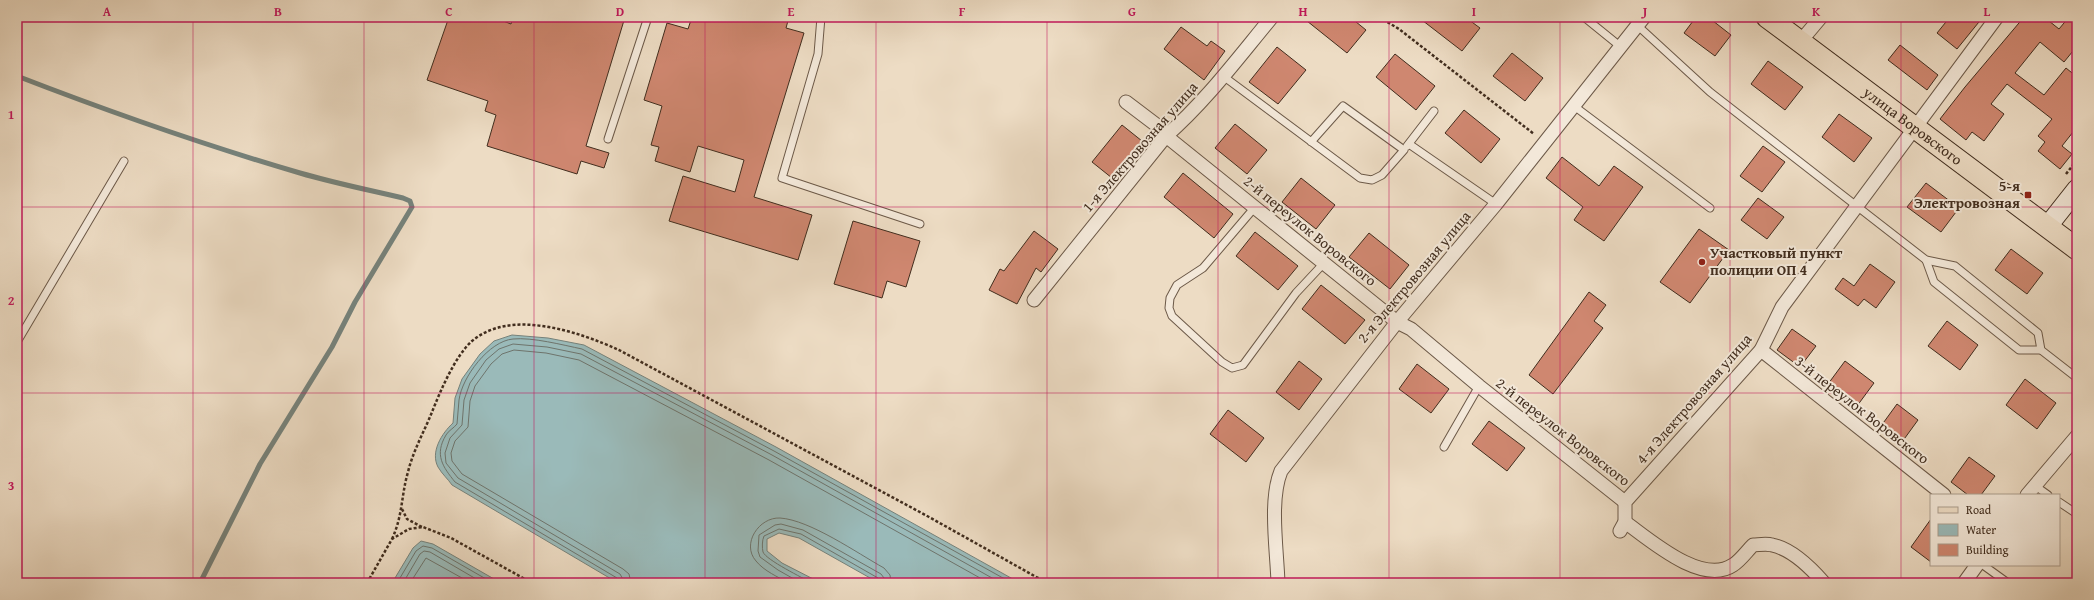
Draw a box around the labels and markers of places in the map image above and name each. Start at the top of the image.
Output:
place label: 5-я Электровозная [1914,175,2020,213]
marker: 5-я Электровозная [2023,190,2033,200]
place label: Участковый пункт полиции ОП 4 [1710,242,1843,280]
marker: Участковый пункт полиции ОП 4 [1697,257,1707,267]

